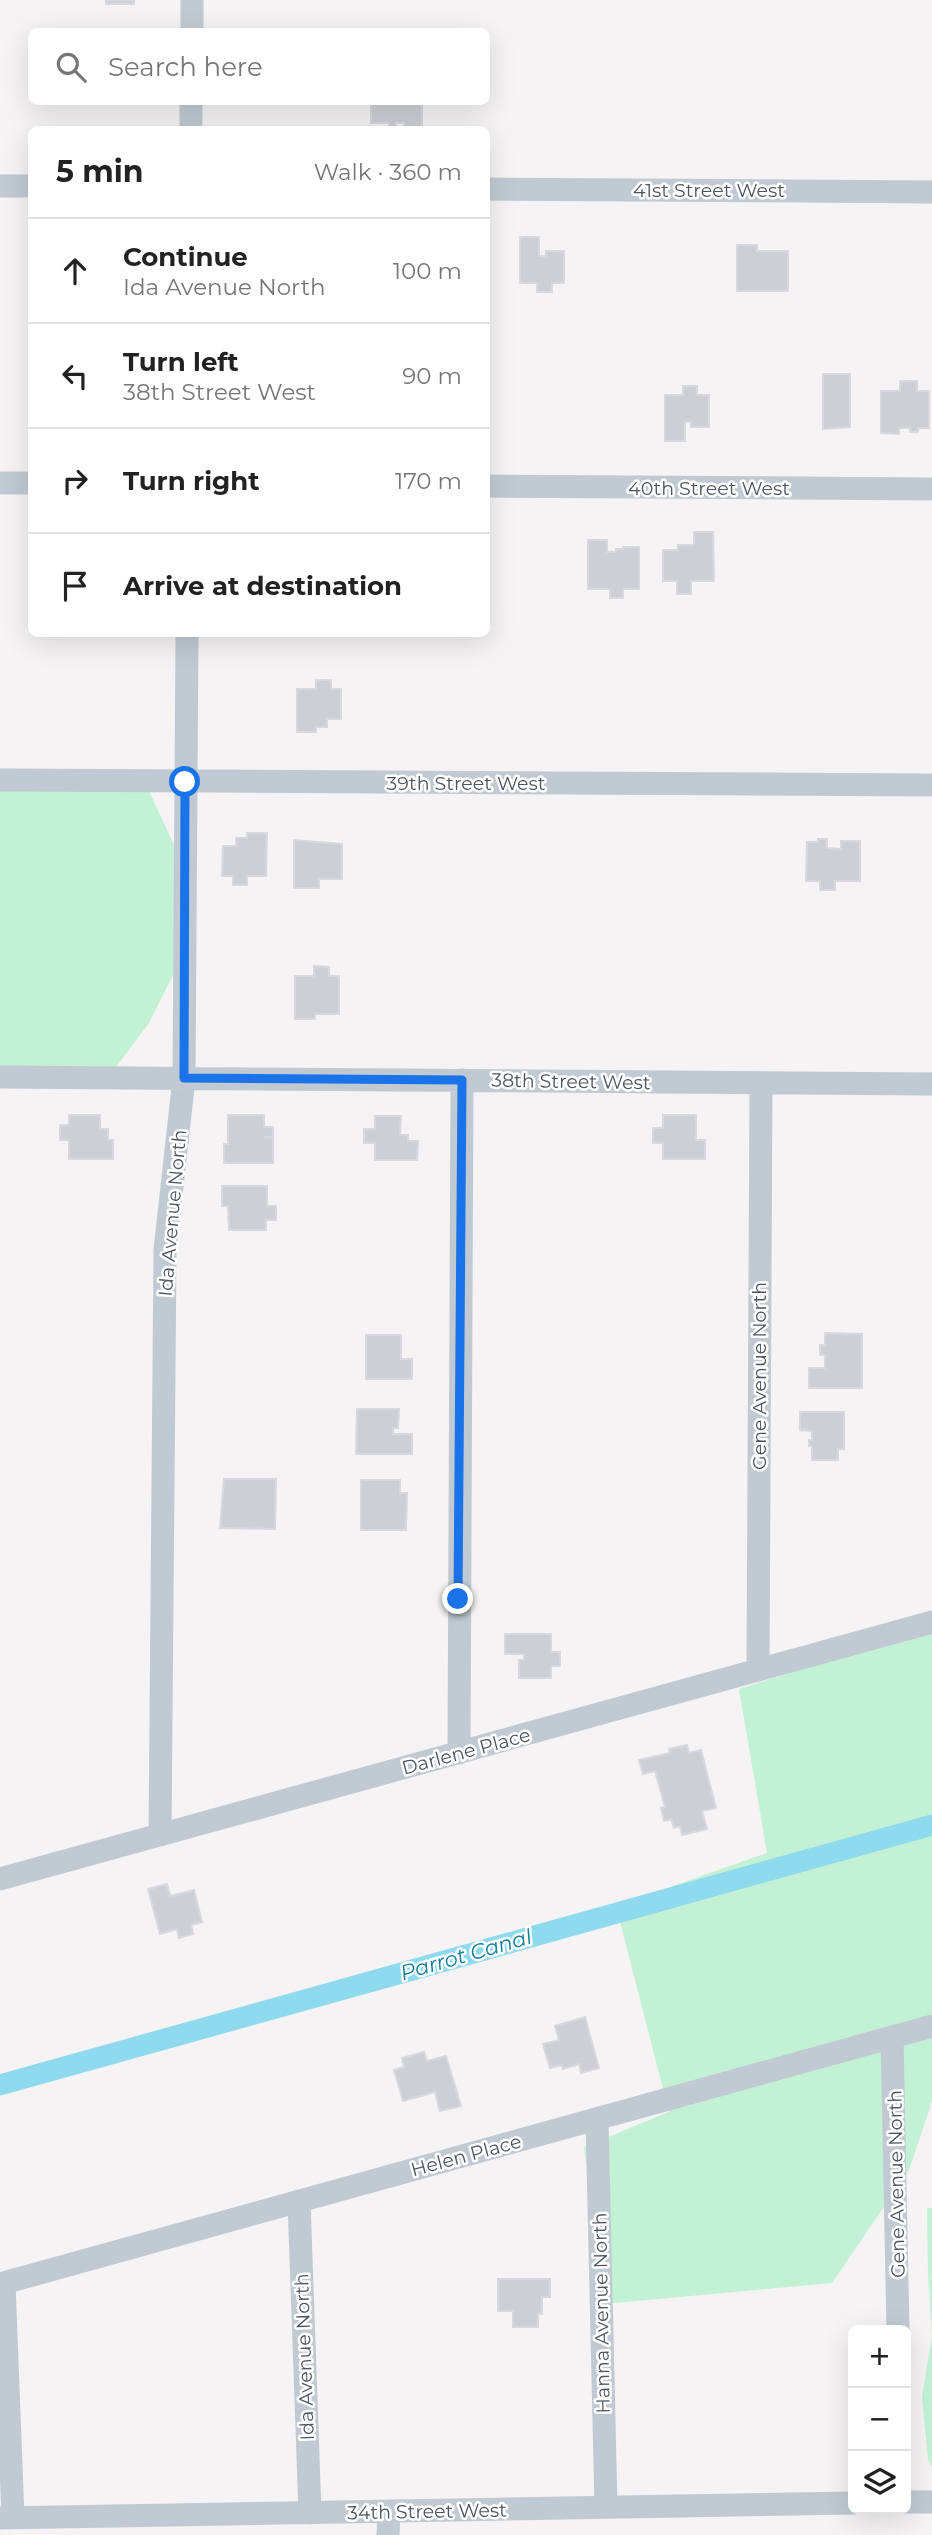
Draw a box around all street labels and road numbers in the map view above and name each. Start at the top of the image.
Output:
street label: 41st Street West [633,179,785,202]
street label: 40th Street West [628,477,790,500]
street label: 39th Street West [387,772,546,795]
street label: 38th Street West [491,1069,651,1094]
street label: Ida Avenue North [154,1129,191,1297]
street label: Gene Avenue North [748,1282,771,1470]
street label: Darlene Place [399,1723,533,1780]
street label: Gene Avenue North [883,2090,910,2278]
street label: Helen Place [408,2130,524,2181]
street label: Hanna Avenue North [588,2212,615,2414]
street label: Ida Avenue North [290,2273,319,2441]
street label: 34th Street West [347,2499,507,2524]

